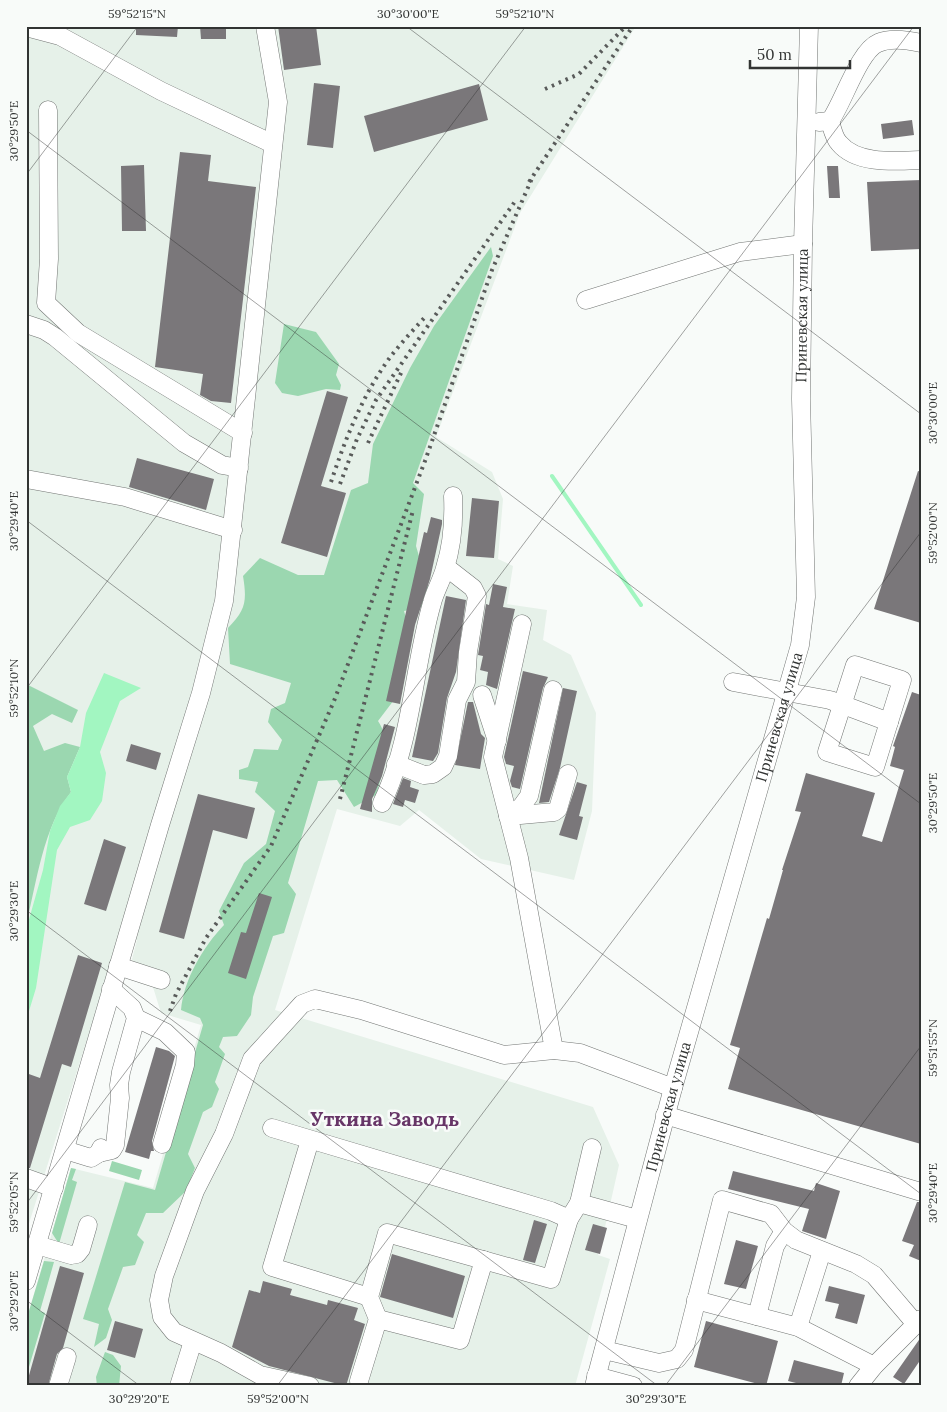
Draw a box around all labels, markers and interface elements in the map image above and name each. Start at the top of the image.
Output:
text: 59°52'15"N [108,6,166,21]
text: 30°30'00"E [377,6,439,21]
text: 59°52'10"N [496,6,554,21]
scale bar [750,38,850,70]
text: 50 m [757,45,792,64]
text: 30°29'50"E [6,101,21,161]
street label: Приневская улица [791,248,812,383]
text: 30°30'00"E [925,382,940,444]
text: 30°29'40"E [6,491,21,551]
text: 59°52'00"N [925,502,940,564]
street label: Приневская улица [751,650,807,784]
text: 59°52'10"N [6,659,21,717]
text: 30°29'50"E [925,773,940,833]
text: 30°29'30"E [6,881,21,941]
text: 59°51'55"N [925,1019,940,1077]
street label: Приневская улица [641,1039,695,1174]
district label: Уткина Заводь [311,1106,459,1131]
text: 30°29'40"E [925,1163,940,1223]
text: 59°52'05"N [6,1171,21,1233]
text: 30°29'20"E [6,1271,21,1331]
text: 30°29'20"E [109,1391,169,1406]
text: 59°52'00"N [247,1391,309,1406]
text: 30°29'30"E [626,1391,686,1406]

